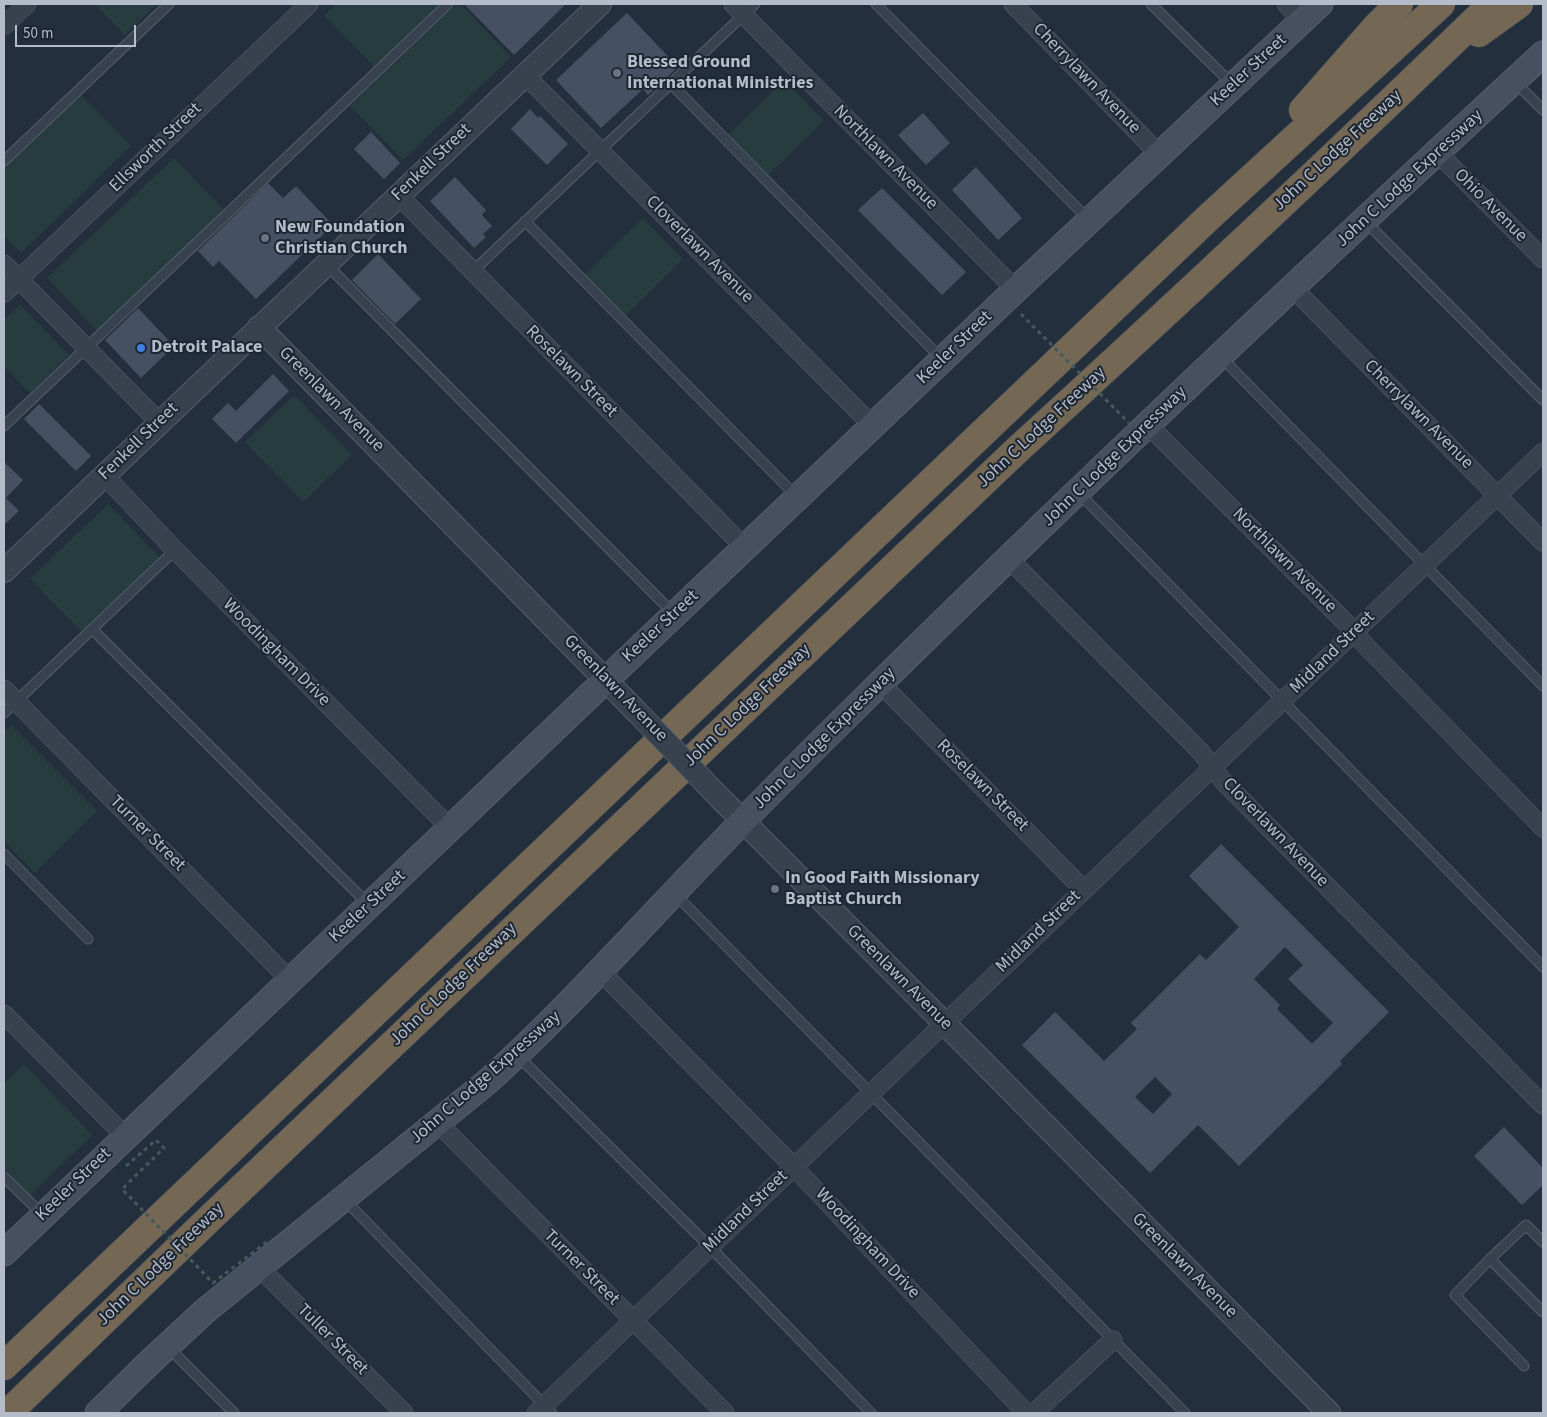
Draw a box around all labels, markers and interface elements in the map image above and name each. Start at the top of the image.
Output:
scale bar [18,15,139,47]
street label: Cherrylawn Avenue [1028,19,1144,139]
text: 50 m [23,23,53,44]
street label: Keeler Street [1206,30,1292,112]
place label: Blessed Ground International Ministries [627,52,813,94]
marker: Blessed Ground International Ministries [611,67,623,79]
street label: John C Lodge Freeway [1269,86,1407,216]
street label: Ellsworth Street [105,99,207,197]
street label: Northlawn Avenue [828,101,942,215]
street label: John C Lodge Expressway [1332,105,1488,253]
street label: Fenkell Street [388,120,476,206]
street label: Ohio Avenue [1449,165,1531,247]
street label: Cloverlawn Avenue [641,192,757,308]
place label: New Foundation Christian Church [275,217,407,260]
marker: New Foundation Christian Church [259,232,271,244]
street label: Keeler Street [913,307,997,389]
street label: Roselawn Street [520,321,622,423]
place label: Detroit Palace [151,337,262,359]
marker: Detroit Palace [135,342,147,354]
street label: Greenlawn Avenue [274,343,388,457]
street label: Cherrylawn Avenue [1359,356,1477,474]
street label: John C Lodge Freeway [973,363,1111,493]
street label: John C Lodge Expressway [1038,382,1192,532]
street label: Fenkell Street [95,399,183,485]
street label: Northlawn Avenue [1227,504,1341,618]
street label: Keeler Street [618,586,704,668]
street label: Woodingham Drive [218,595,334,711]
street label: Midland Street [1286,607,1380,699]
street label: Greenlawn Avenue [558,631,672,747]
street label: John C Lodge Freeway [680,640,816,772]
street label: John C Lodge Expressway [749,663,901,815]
street label: Roselawn Street [931,735,1033,837]
street label: Cloverlawn Avenue [1217,774,1333,892]
street label: Turner Street [105,792,189,876]
street label: Keeler Street [325,866,411,948]
place label: In Good Faith Missionary Baptist Church [785,868,980,911]
marker: In Good Faith Missionary Baptist Church [769,883,781,895]
street label: Midland Street [992,886,1086,978]
street label: John C Lodge Freeway [386,919,522,1051]
street label: Greenlawn Avenue [842,921,956,1035]
street label: John C Lodge Expressway [406,1007,566,1149]
street label: Keeler Street [32,1144,116,1226]
street label: Midland Street [699,1166,793,1258]
street label: Woodingham Drive [810,1184,924,1304]
street label: John C Lodge Freeway [93,1199,229,1331]
street label: Greenlawn Avenue [1127,1209,1241,1323]
street label: Turner Street [539,1226,623,1310]
street label: Tuller Street [292,1300,372,1380]

